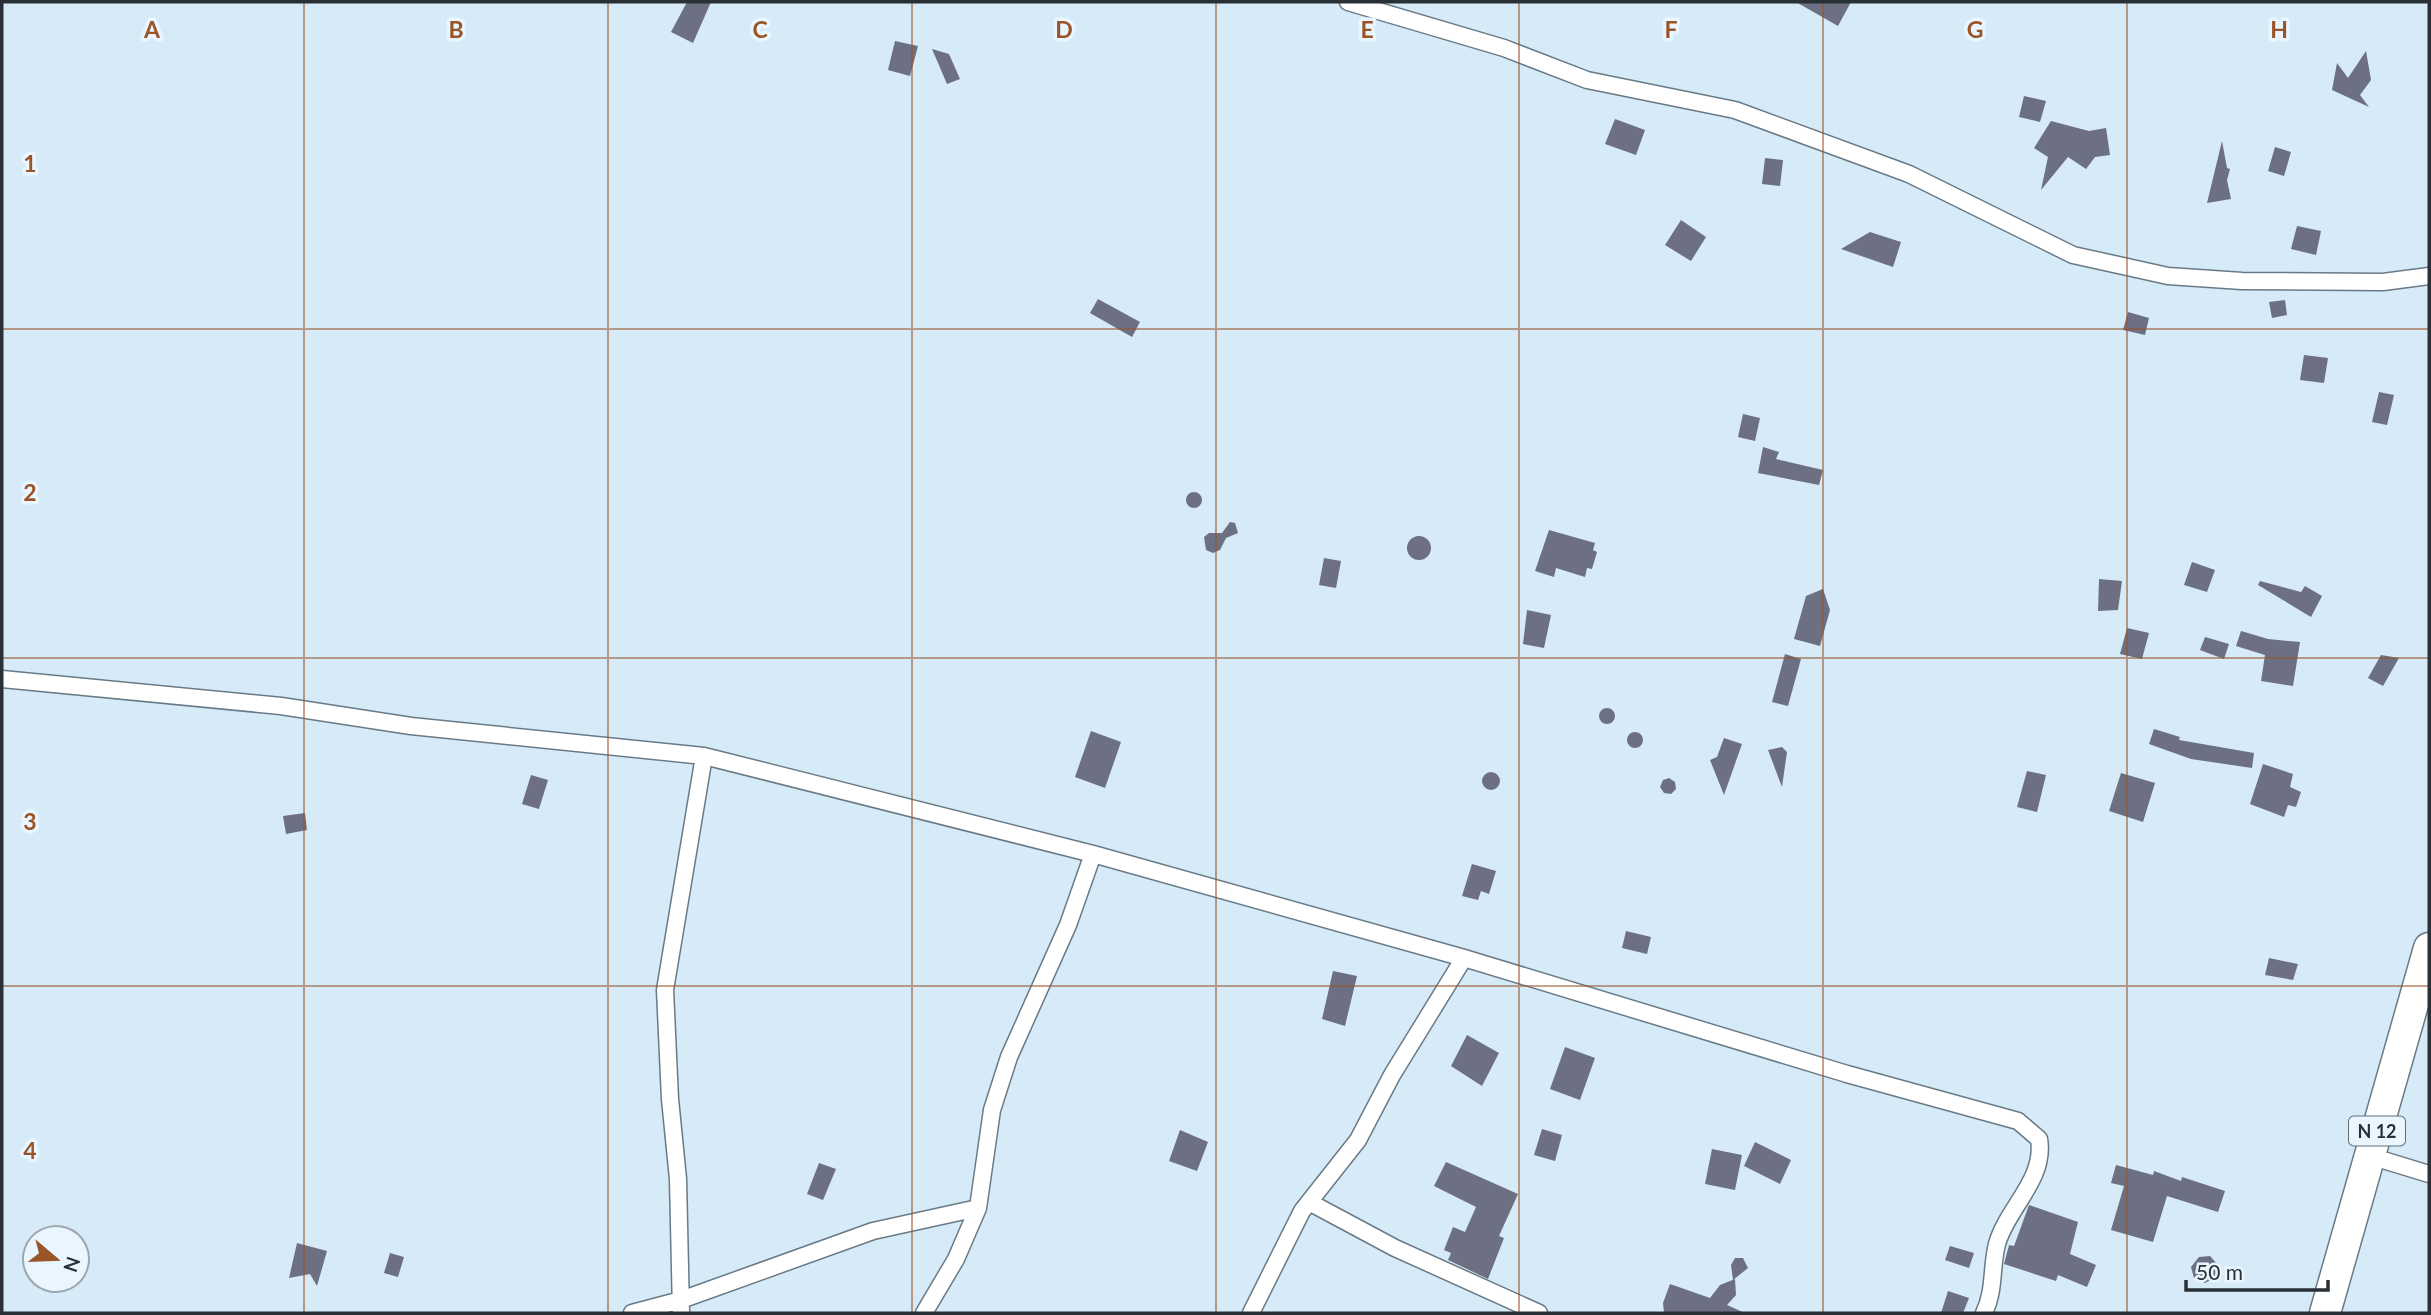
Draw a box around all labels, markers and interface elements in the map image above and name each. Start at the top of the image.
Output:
text: A [143,15,161,43]
text: B [448,15,464,43]
text: C [752,15,768,43]
text: D [1055,15,1073,43]
text: E [1360,15,1374,43]
text: F [1664,15,1678,43]
text: G [1967,15,1983,43]
text: H [2270,15,2288,43]
text: 1 [23,149,37,177]
text: 2 [23,478,37,506]
text: 3 [23,807,37,835]
road number: N 12 [2349,1116,2405,1146]
text: 4 [23,1136,37,1164]
north arrow [21,1224,91,1294]
scale bar [2186,1248,2328,1292]
text: N [59,1254,86,1275]
text: 50 m [2196,1259,2243,1284]

